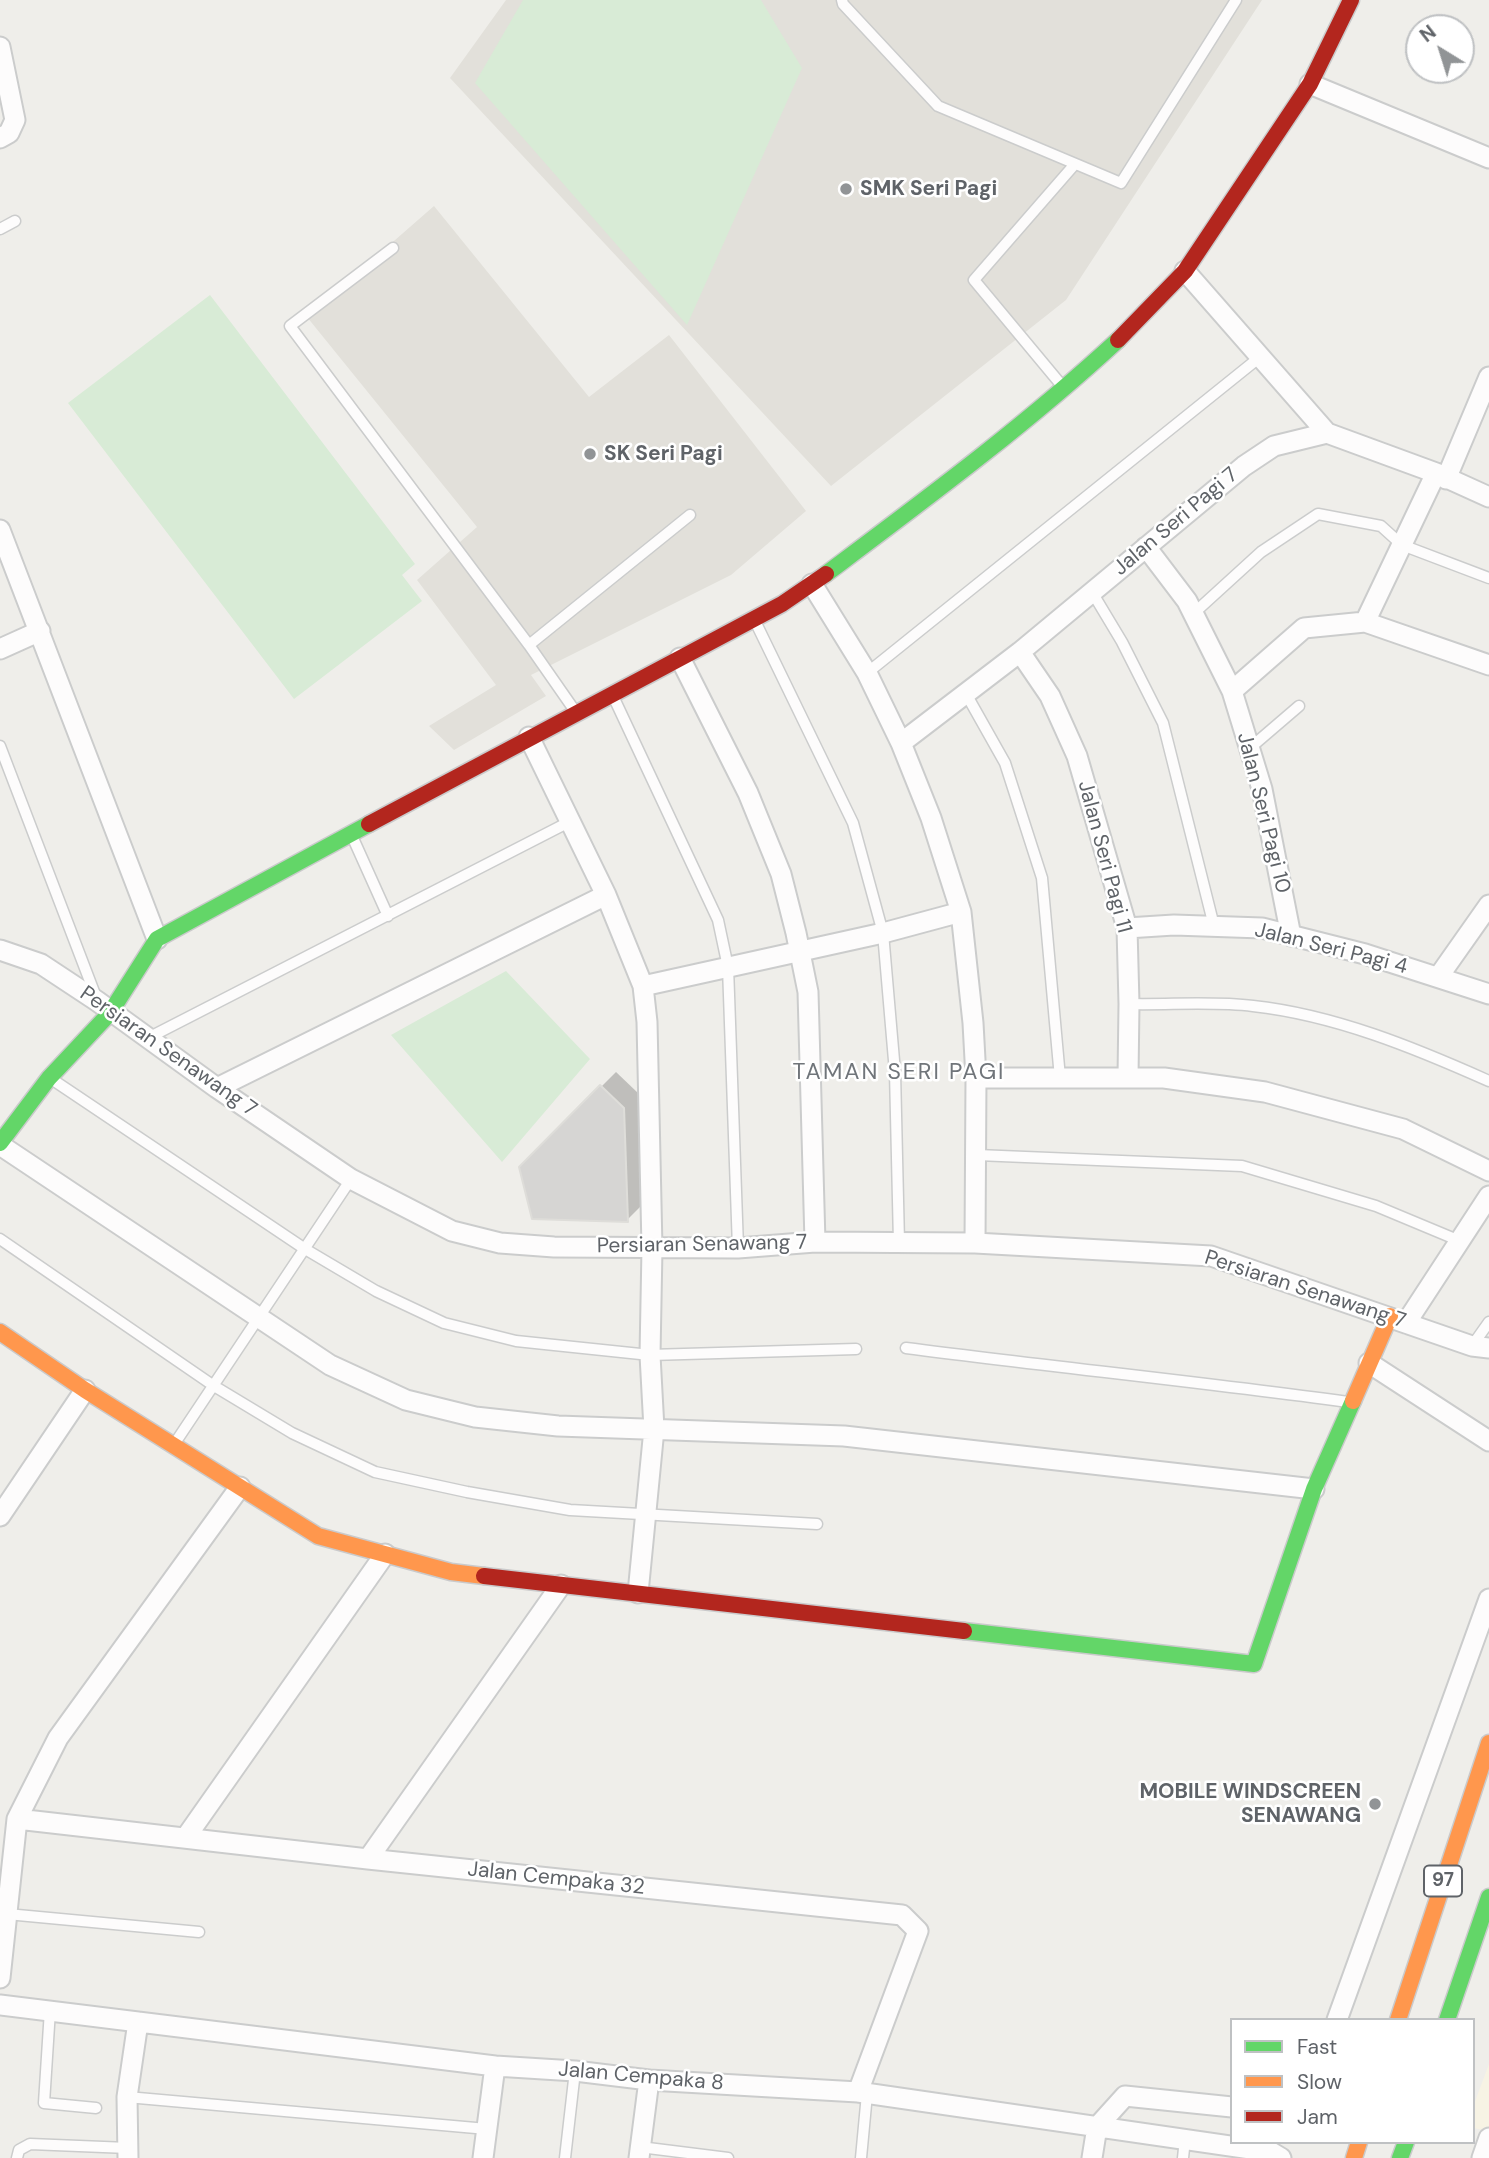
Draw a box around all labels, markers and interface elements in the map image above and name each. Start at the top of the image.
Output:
north arrow [1405,14,1475,84]
text: N [1415,20,1441,48]
place label: SMK Seri Pagi [860,176,997,202]
marker: SMK Seri Pagi [838,181,854,197]
place label: SK Seri Pagi [604,441,723,467]
marker: SK Seri Pagi [582,446,598,462]
street label: Jalan Seri Pagi 7 [1109,463,1243,581]
street label: Jalan Seri Pagi 10 [1231,730,1295,896]
street label: Jalan Seri Pagi 11 [1072,778,1136,936]
street label: Jalan Seri Pagi 4 [1252,918,1410,980]
street label: Persiaran Senawang 7 [75,981,261,1123]
district label: TAMAN SERI PAGI [794,1059,1004,1087]
street label: Persiaran Senawang 7 [597,1231,807,1259]
street label: Persiaran Senawang 7 [1201,1246,1409,1334]
place label: MOBILE WINDSCREEN SENAWANG [1139,1779,1361,1829]
marker: MOBILE WINDSCREEN SENAWANG [1367,1796,1383,1812]
street label: Jalan Cempaka 32 [466,1857,646,1901]
road number: 97 [1424,1866,1462,1896]
legend [1230,2018,1475,2144]
text: Fast [1297,2033,1337,2061]
street label: Jalan Cempaka 8 [557,2057,725,2097]
text: Slow [1297,2068,1342,2096]
text: Jam [1297,2103,1338,2131]

